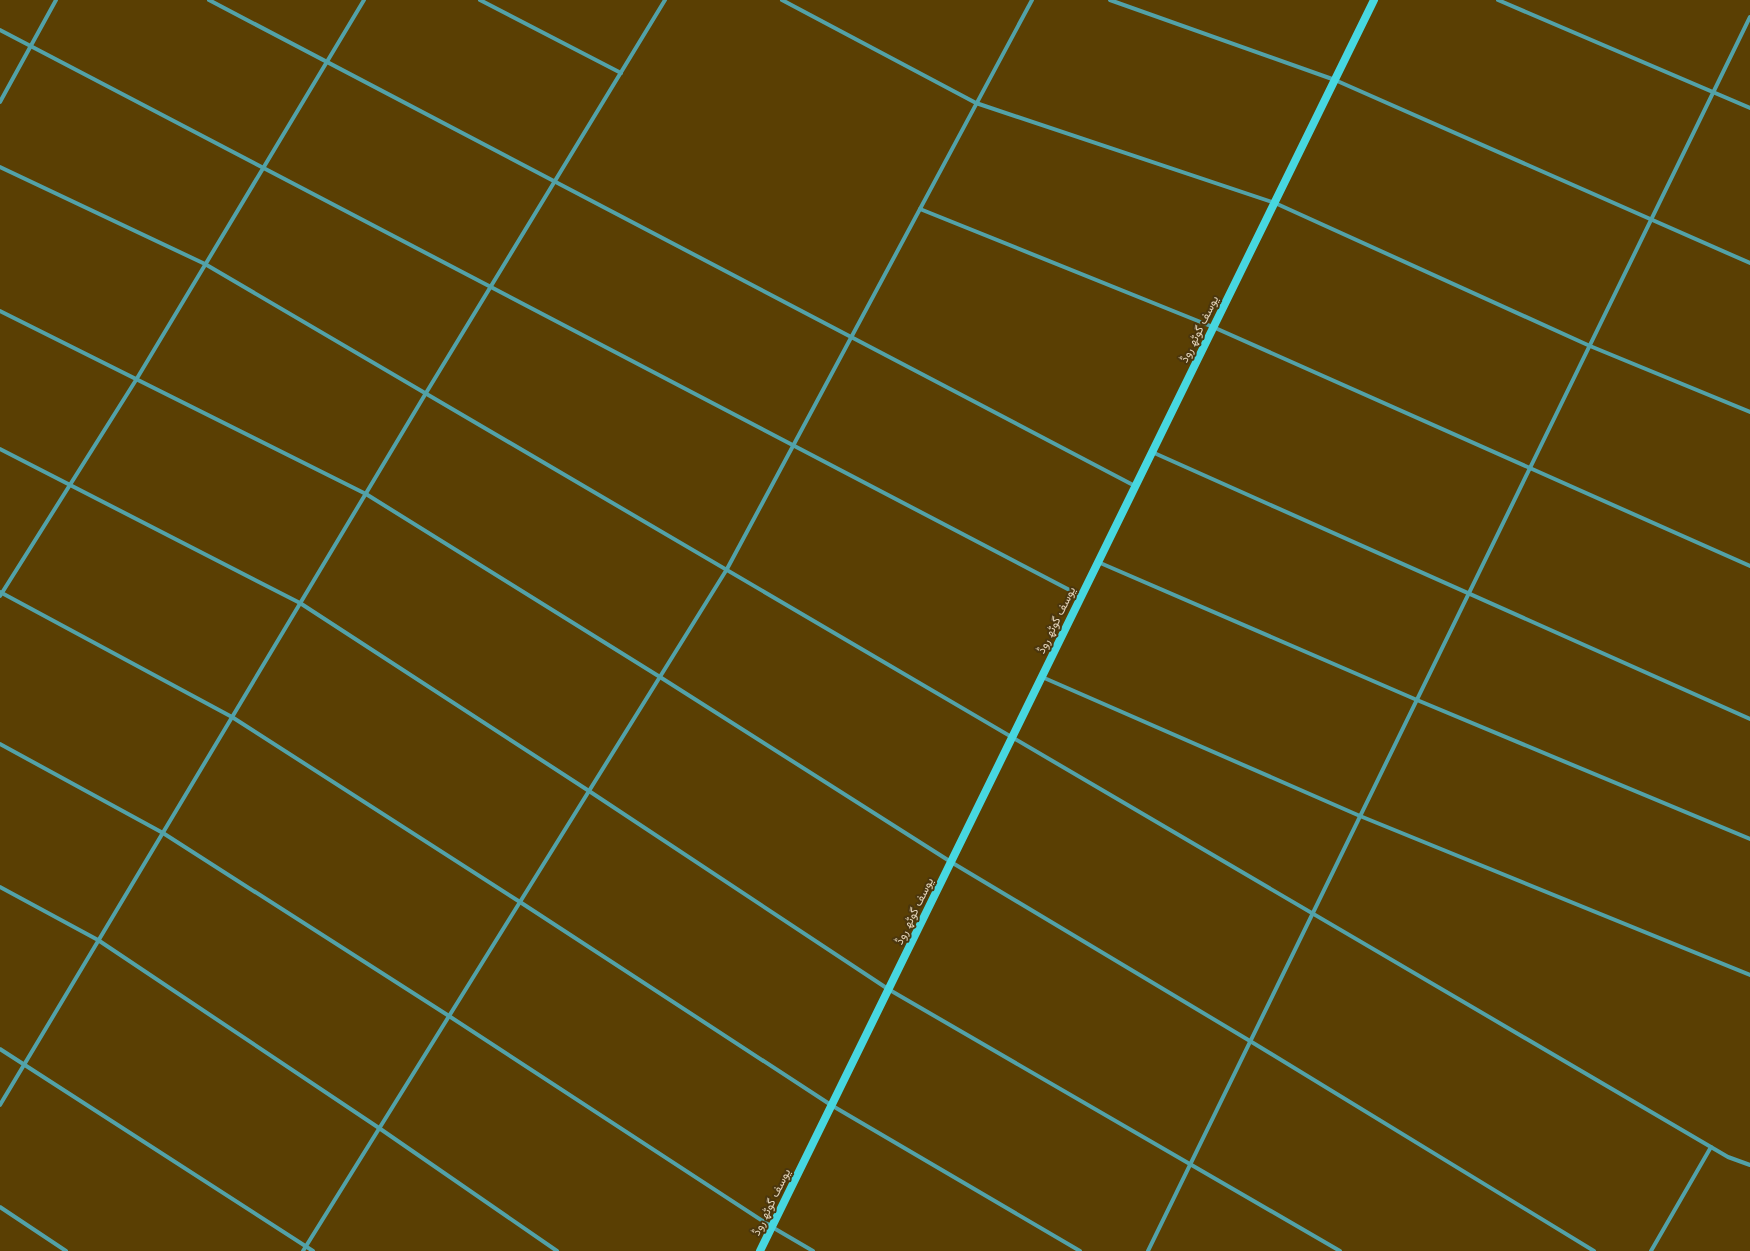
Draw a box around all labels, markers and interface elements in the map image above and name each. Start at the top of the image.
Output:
street label: یوسف گوٹھ روڈ [1176,293,1222,365]
street label: یوسف گوٹھ روڈ [1033,584,1079,656]
street label: یوسف گوٹھ روڈ [891,875,937,947]
street label: یوسف گوٹھ روڈ [748,1166,794,1238]

